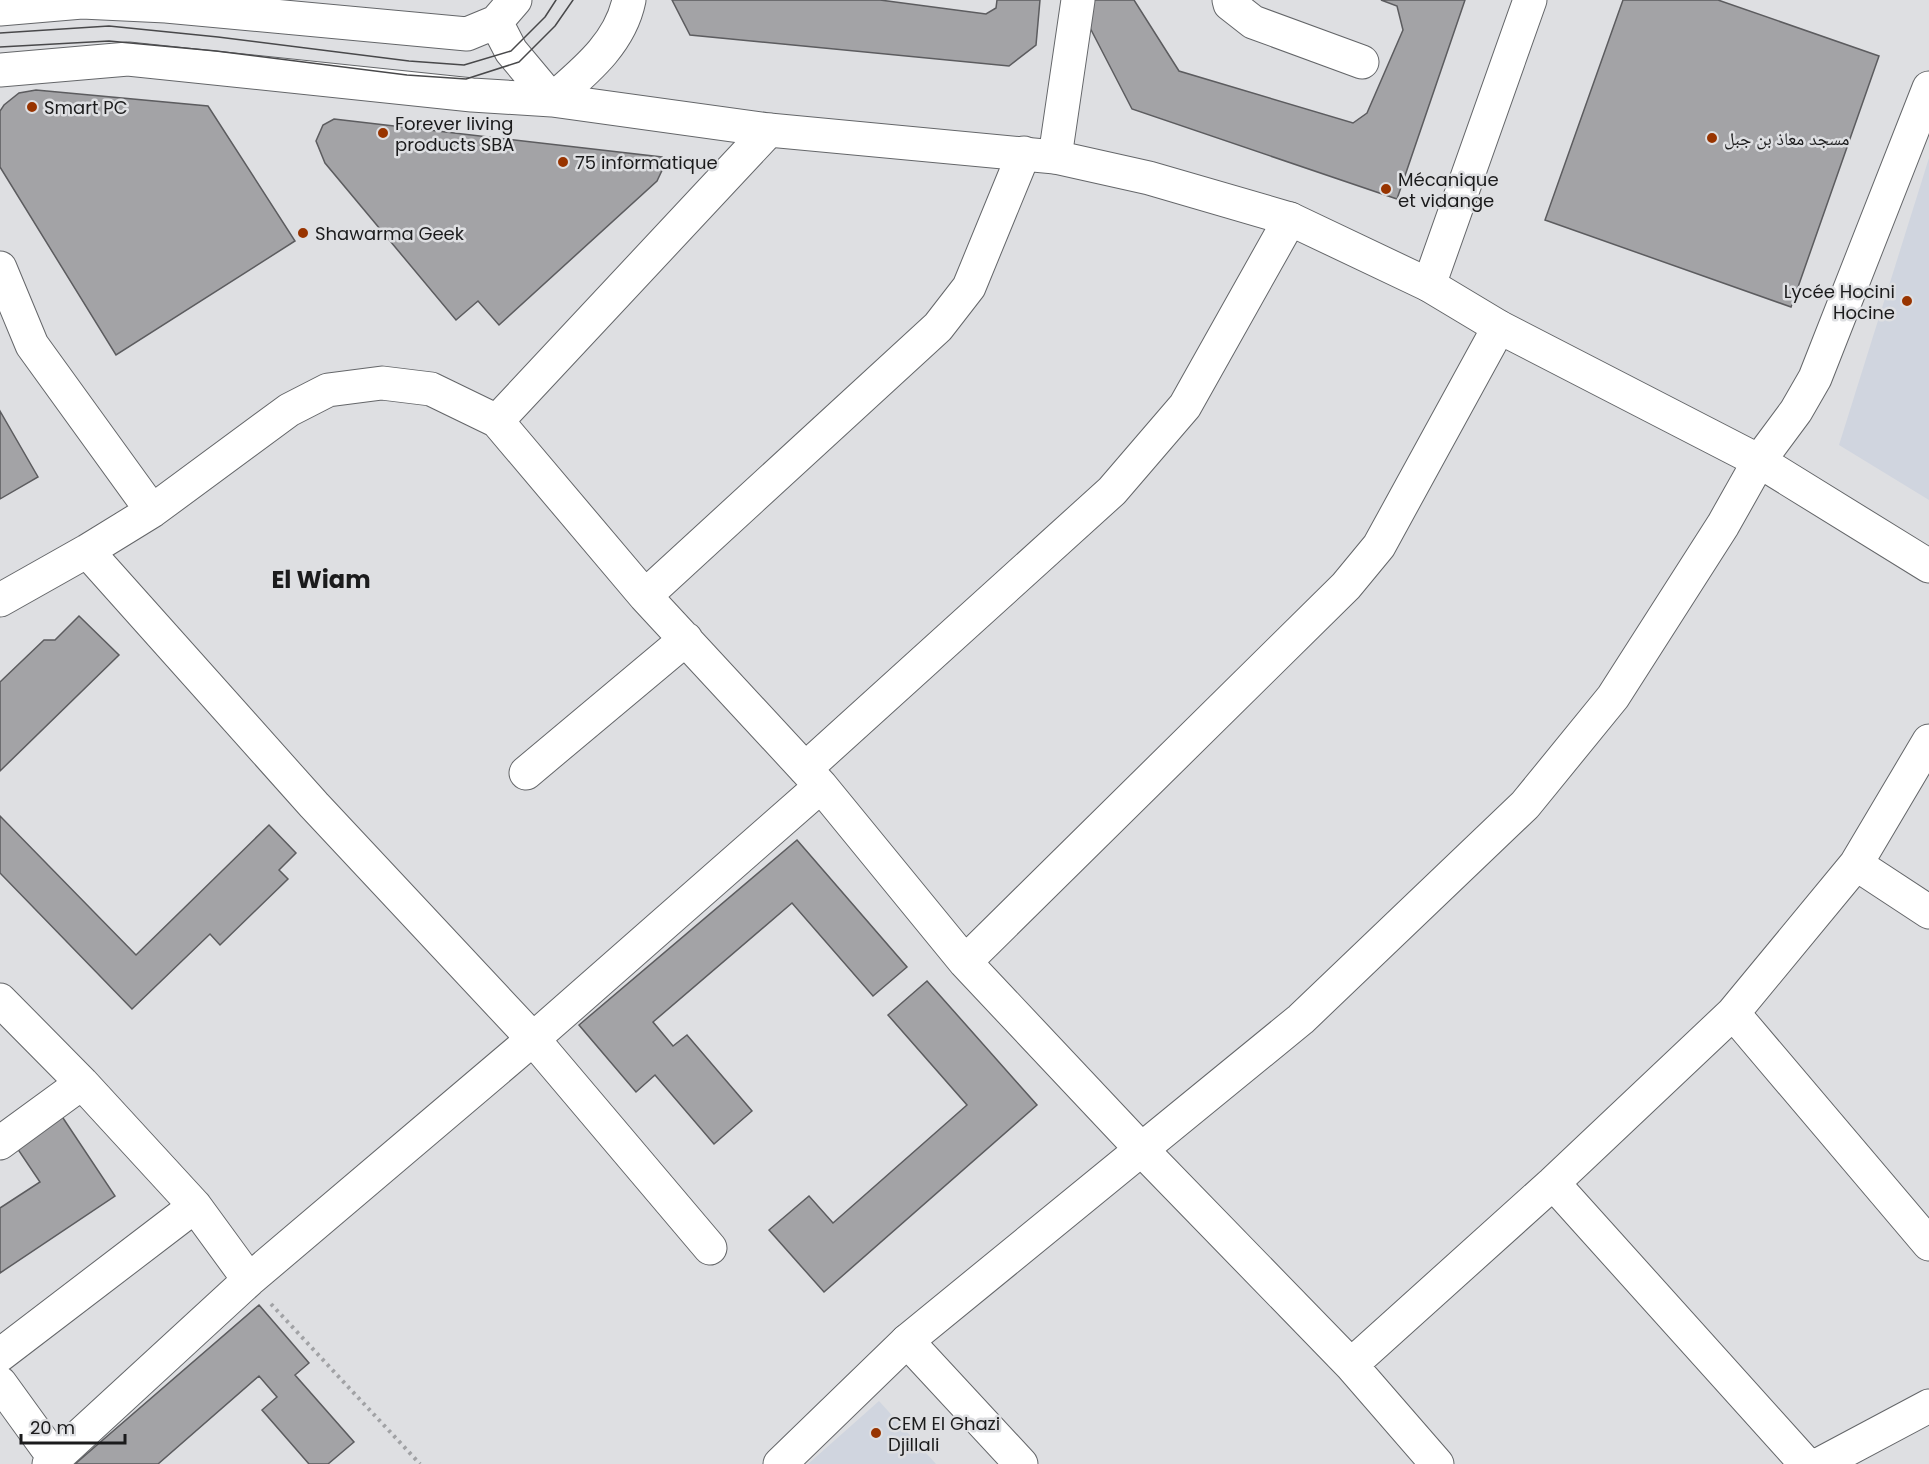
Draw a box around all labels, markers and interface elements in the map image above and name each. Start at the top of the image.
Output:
place label: Smart PC [44,95,128,120]
marker: Smart PC [25,100,39,114]
place label: Forever living products SBA [395,111,515,157]
marker: Forever living products SBA [376,126,390,140]
place label: مسجد معاذ بن جبل [1724,126,1850,151]
marker: مسجد معاذ بن جبل [1705,131,1719,145]
place label: 75 informatique [575,150,718,175]
marker: 75 informatique [556,155,570,169]
place label: Mécanique et vidange [1398,167,1499,213]
marker: Mécanique et vidange [1379,182,1393,196]
place label: Shawarma Geek [315,221,465,246]
marker: Shawarma Geek [296,226,310,240]
place label: Lycée Hocini Hocine [1784,279,1895,325]
marker: Lycée Hocini Hocine [1900,294,1914,308]
district label: El Wiam [271,563,371,596]
scale bar [21,1407,124,1445]
place label: CEM El Ghazi Djillali [888,1411,1000,1457]
text: 20 m [30,1415,75,1440]
marker: CEM El Ghazi Djillali [869,1426,883,1440]

